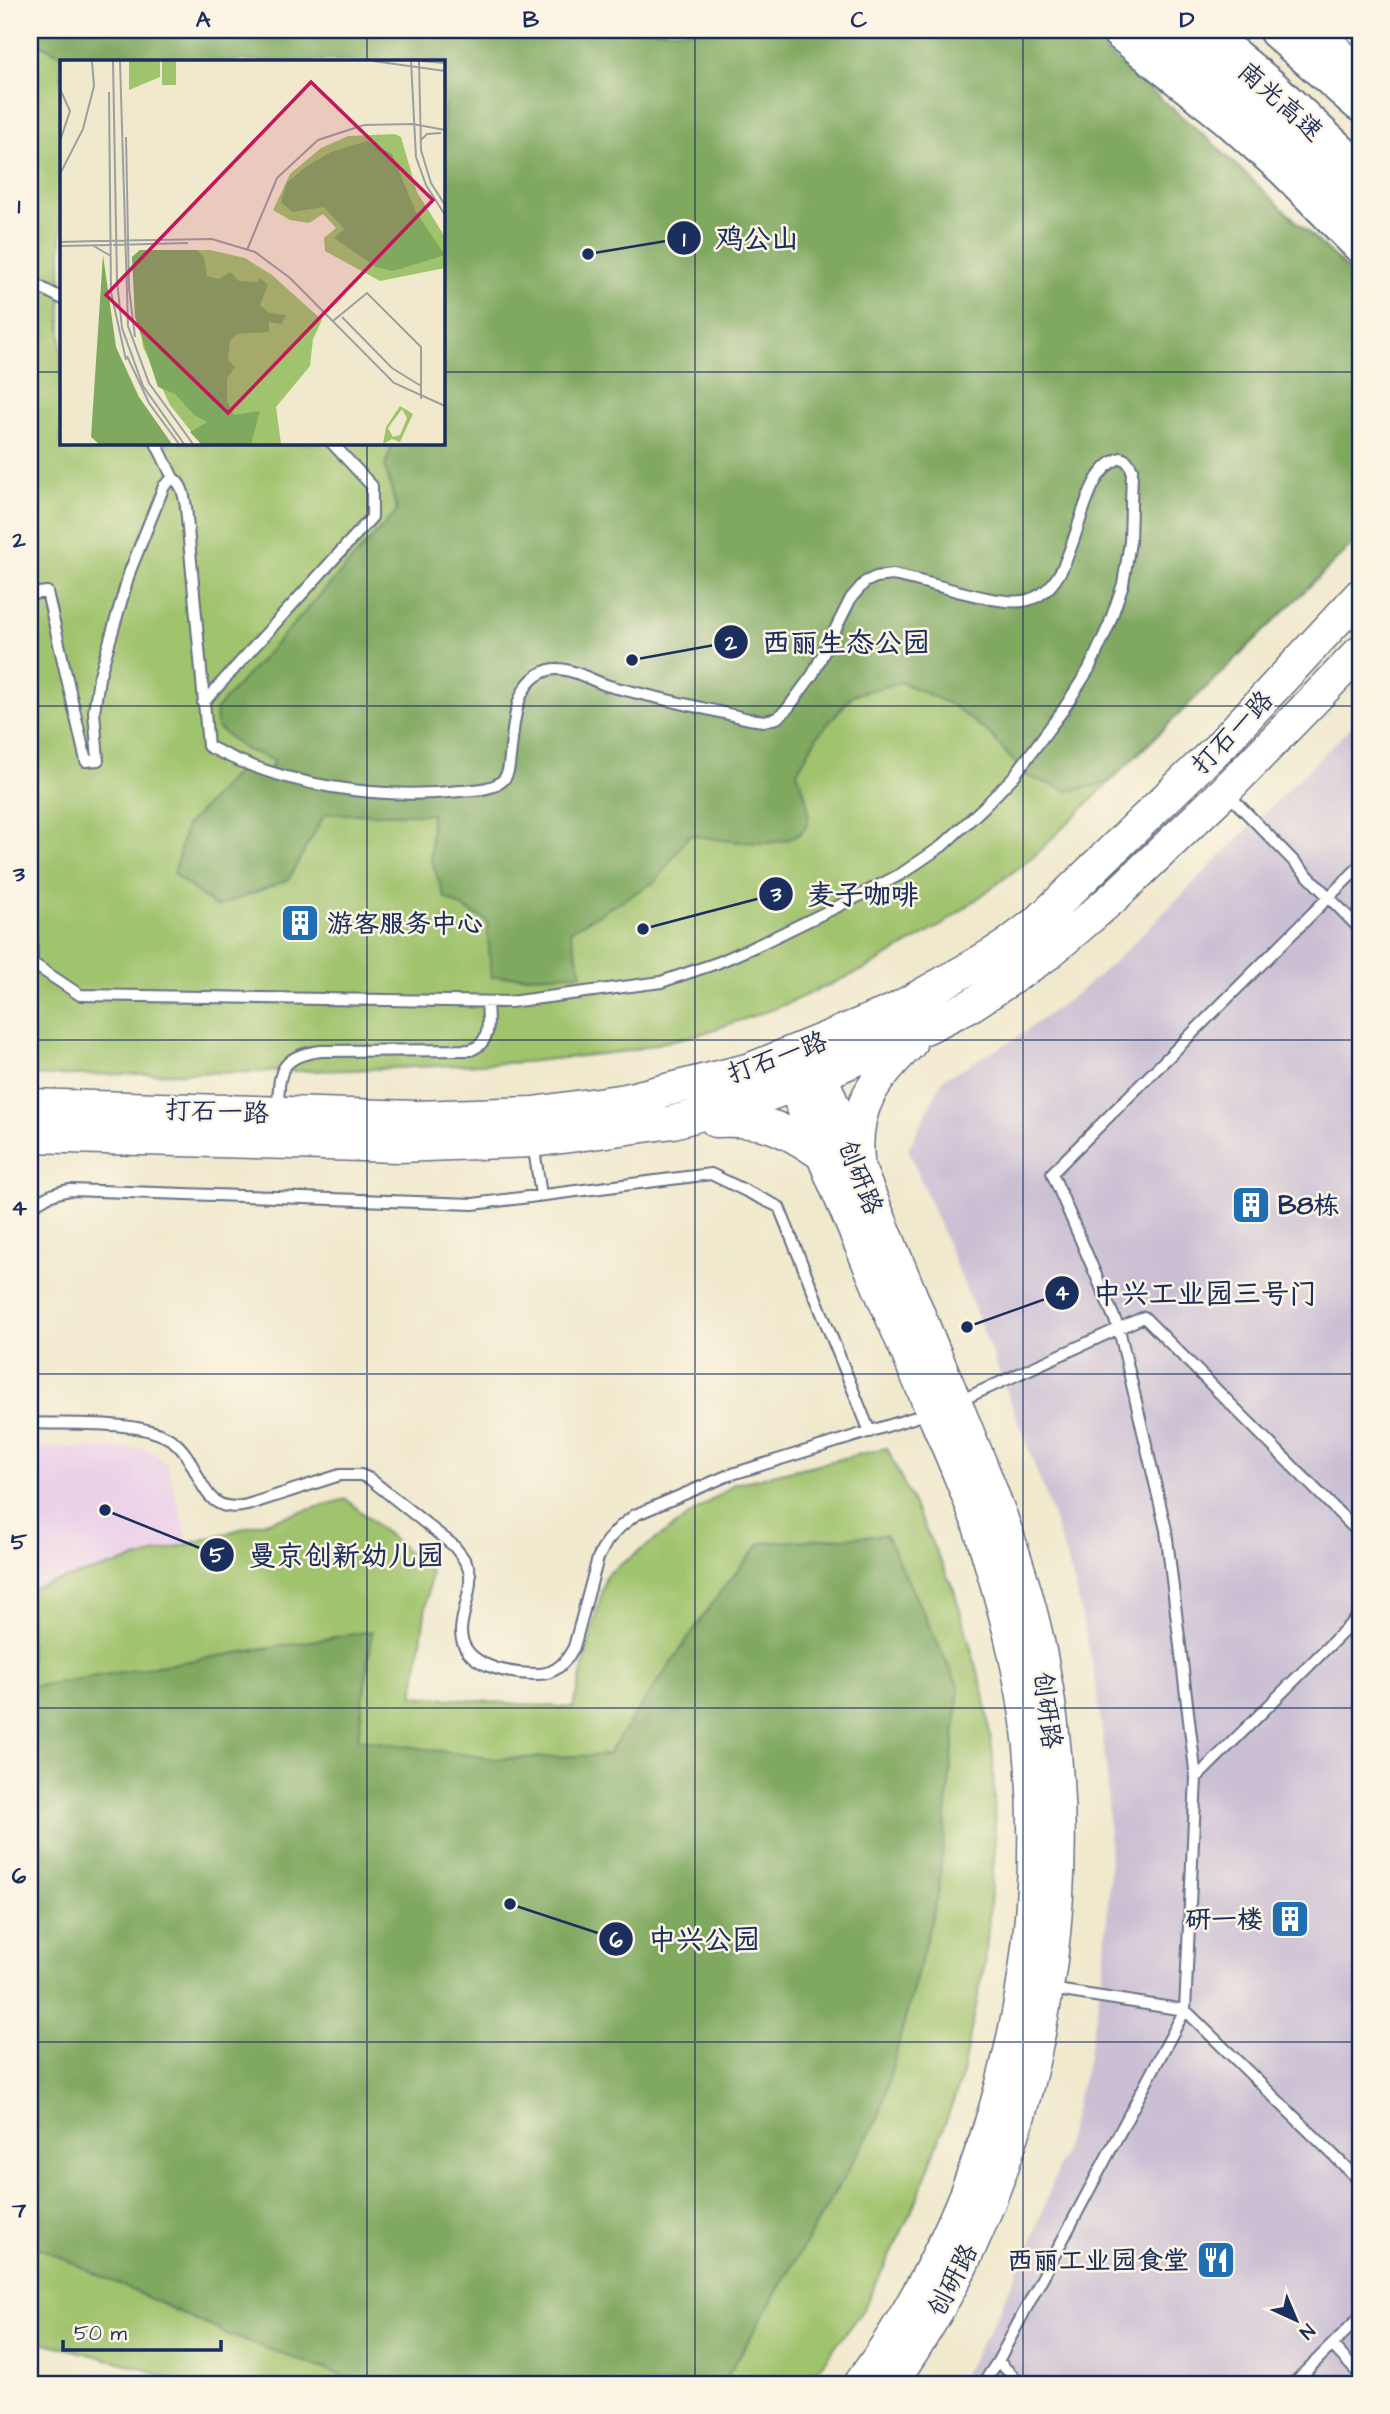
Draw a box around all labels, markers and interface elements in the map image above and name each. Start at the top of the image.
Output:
text: A [196,4,211,36]
text: B [523,4,540,36]
text: C [851,4,868,36]
text: D [1180,4,1195,36]
street label: 南光高速 [1230,54,1331,150]
inset map [60,60,444,444]
text: 1 [18,190,21,222]
callout: 鸡公山 [666,214,813,263]
text: 鸡公山 [715,220,799,259]
text: 1 [683,225,686,254]
text: 2 [11,524,26,556]
callout: 西丽生态公园 [713,618,944,667]
text: 西丽生态公园 [762,624,930,663]
text: 2 [724,629,738,658]
street label: 打石一路 [1184,683,1282,783]
text: 3 [12,858,25,890]
callout: 麦子咖啡 [758,870,933,919]
text: 麦子咖啡 [807,876,919,915]
text: 3 [770,880,782,909]
building icon: 游客服务中心 [279,902,321,944]
place label: 游客服务中心 [327,906,483,942]
street label: 打石一路 [722,1023,832,1093]
street label: 打石一路 [164,1092,270,1132]
street label: 创研路 [829,1134,891,1220]
building icon: B8栋 [1230,1184,1272,1226]
place label: B8栋 [1278,1188,1339,1224]
text: 4 [11,1192,27,1224]
callout: 中兴工业园三号门 [1044,1268,1331,1317]
text: 中兴工业园三号门 [1093,1275,1317,1314]
text: 4 [1055,1279,1070,1308]
text: 5 [11,1526,28,1558]
callout: 曼京创新幼儿园 [199,1530,458,1579]
text: 曼京创新幼儿园 [248,1537,444,1576]
text: 5 [210,1541,226,1570]
street label: 创研路 [1024,1669,1070,1751]
text: 6 [12,1860,27,1892]
building icon: 研一楼 [1269,1898,1311,1940]
place label: 研一楼 [1185,1902,1263,1938]
callout: 中兴公园 [599,1915,774,1964]
text: 中兴公园 [648,1921,760,1960]
text: 6 [609,1926,623,1955]
text: 7 [11,2194,27,2226]
street label: 创研路 [919,2238,987,2323]
restaurant icon: 西丽工业园食堂 [1195,2239,1237,2281]
place label: 西丽工业园食堂 [1007,2243,1189,2279]
north arrow [1260,2284,1330,2354]
scale bar [63,2309,220,2353]
text: N [1293,2317,1320,2345]
text: 50 m [74,2319,128,2348]

